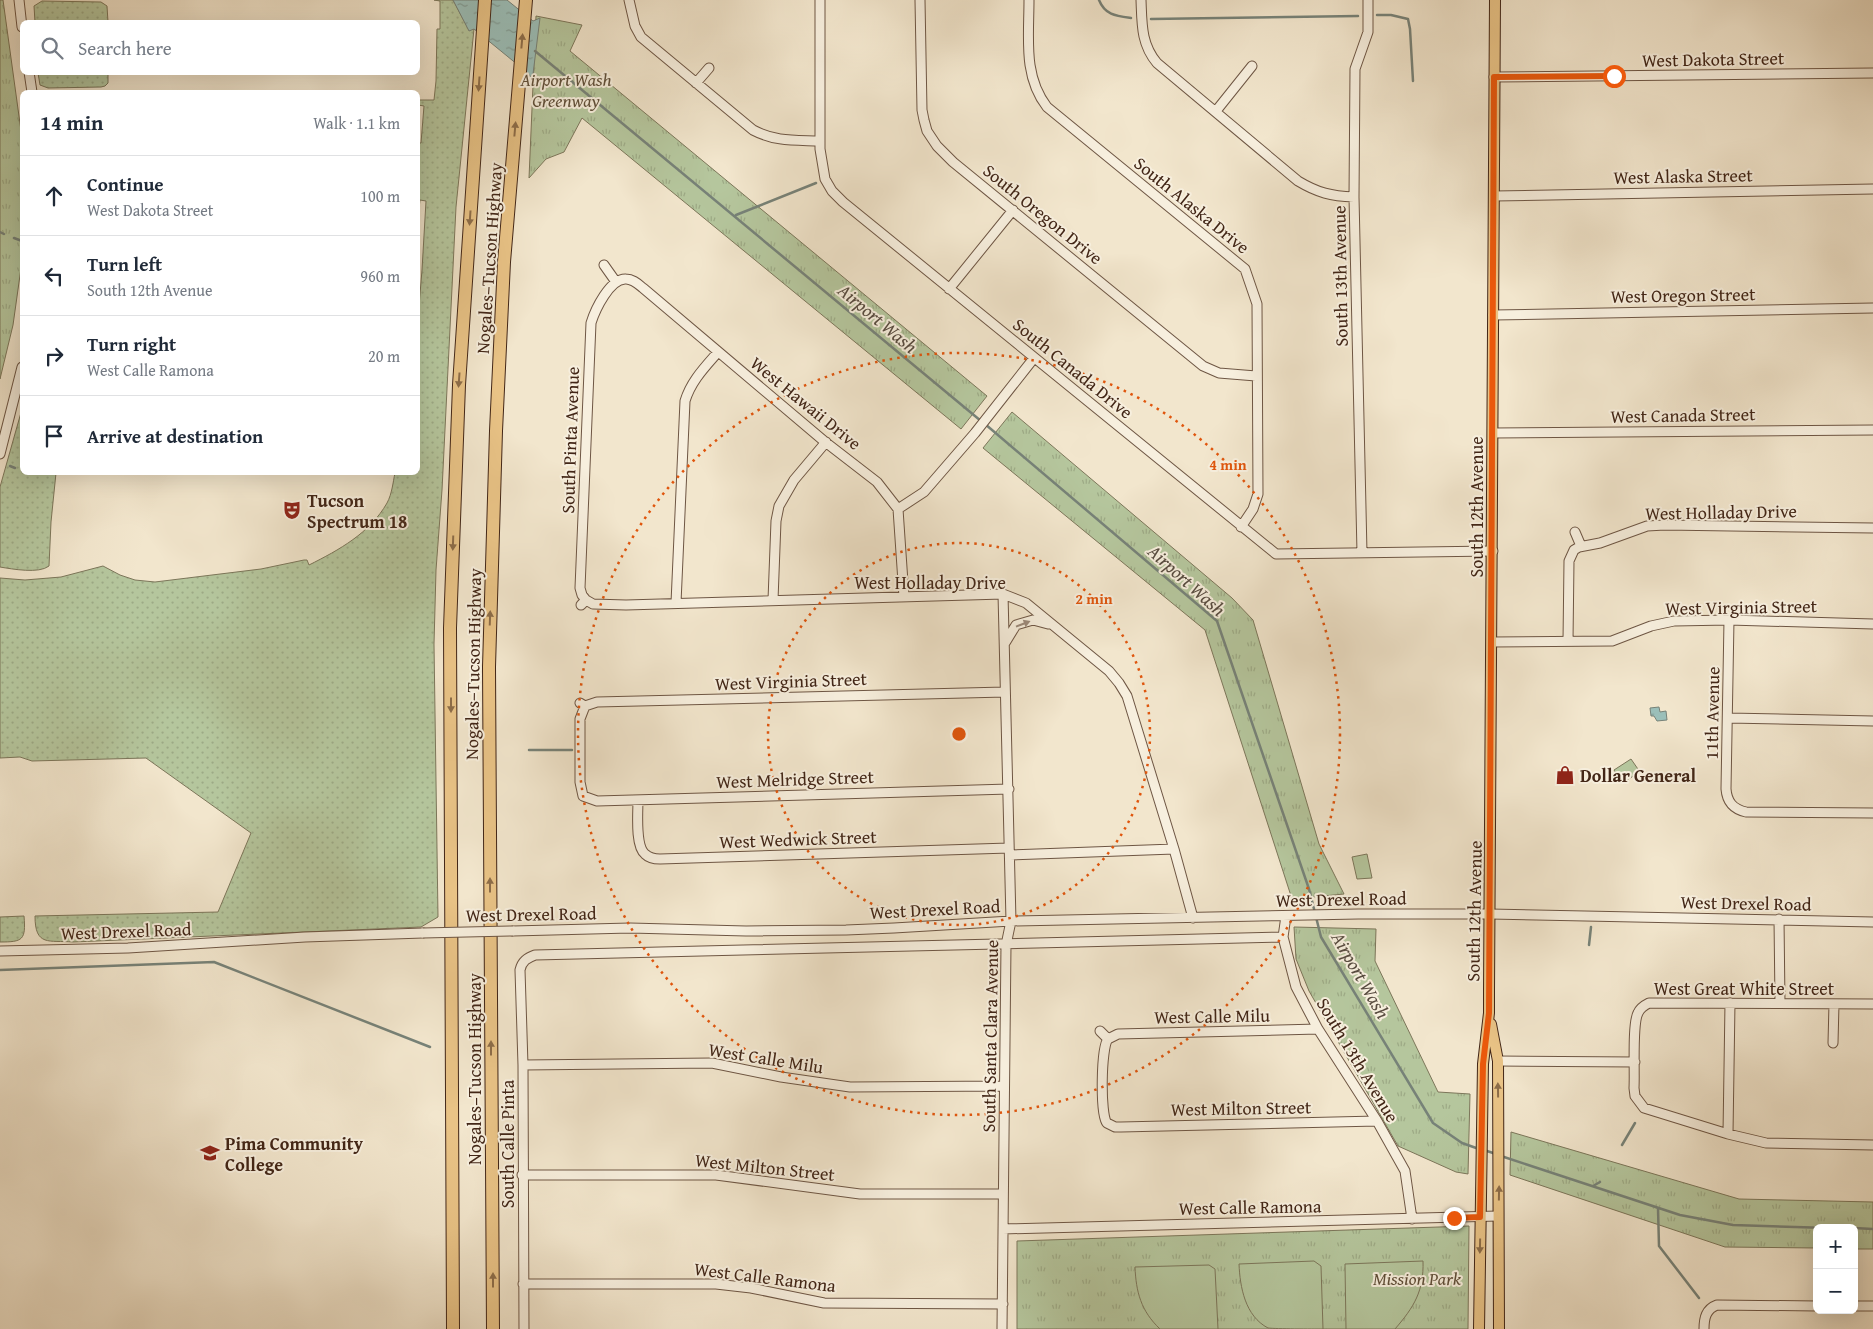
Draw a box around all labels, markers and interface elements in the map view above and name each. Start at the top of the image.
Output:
search box [20,20,420,75]
one-way arrow [519,32,527,48]
icon: search [38,34,66,62]
text: Search here [78,34,172,62]
street label: West Dakota Street [1642,44,1785,74]
route start [1603,65,1626,88]
park label: Airport Wash Greenway [519,66,612,114]
one-way arrow [474,77,482,93]
text: 14 min [40,107,103,138]
text: Walk · 1.1 km [313,111,400,135]
one-way arrow [511,121,519,137]
street label: South Alaska Drive [1128,150,1256,260]
street label: South Oregon Drive [977,157,1109,271]
street label: Nogales–Tucson Highway [469,161,509,355]
street label: West Alaska Street [1613,161,1754,191]
text: Continue [87,170,164,198]
icon: ahead [40,182,68,210]
text: 100 m [360,184,400,208]
text: West Dakota Street [87,198,213,222]
street label: South 13th Avenue [1325,205,1355,347]
one-way arrow [465,210,473,226]
text: Turn left [87,250,162,278]
icon: left [40,262,68,290]
text: 960 m [360,264,400,288]
water label: Airport Wash [831,276,924,360]
text: South 12th Avenue [87,278,213,302]
street label: West Oregon Street [1610,280,1756,310]
street label: South Canada Drive [1007,311,1139,425]
text: Turn right [87,330,176,358]
icon: right [40,342,68,370]
text: 20 m [368,344,400,368]
street label: West Hawaii Drive [745,350,867,456]
text: West Calle Ramona [87,358,214,382]
street label: South Pinta Avenue [554,366,586,514]
one-way arrow [455,372,463,388]
street label: West Canada Street [1610,400,1756,430]
icon: arrive [40,422,68,450]
text: Arrive at destination [87,422,263,450]
street label: South 12th Avenue [1463,436,1490,578]
text: 4 min [1209,454,1247,475]
place label: Tucson Spectrum 18 [307,487,407,535]
street label: West Holladay Drive [1645,497,1797,527]
theatre icon: Tucson Spectrum 18 [281,499,303,521]
one-way arrow [449,535,457,551]
water label: Airport Wash [1141,537,1232,623]
street label: Nogales–Tucson Highway [458,568,488,760]
street label: West Holladay Drive [854,569,1006,596]
text: 2 min [1075,588,1113,609]
street label: West Virginia Street [1665,592,1818,622]
one-way arrow [487,610,495,626]
one-way arrow [1016,620,1031,628]
street label: West Virginia Street [715,665,868,697]
street label: 11th Avenue [1698,666,1726,760]
one-way arrow [447,697,455,713]
centre of rings [950,725,968,743]
place label: Dollar General [1580,762,1697,789]
street label: West Melridge Street [716,763,875,795]
shop icon: Dollar General [1554,764,1576,786]
street label: West Wedwick Street [719,823,878,855]
street label: South 12th Avenue [1459,840,1489,982]
one-way arrow [486,877,494,893]
street label: West Drexel Road [1275,884,1407,914]
street label: West Drexel Road [1680,888,1812,918]
street label: West Drexel Road [869,892,1001,926]
street label: West Drexel Road [465,899,597,929]
street label: West Drexel Road [60,915,192,947]
water label: Airport Wash [1324,925,1397,1024]
street label: South Santa Clara Avenue [975,939,1005,1133]
street label: Nogales–Tucson Highway [461,973,488,1165]
street label: West Great White Street [1654,975,1835,1002]
street label: South 13th Avenue [1310,993,1406,1127]
street label: West Calle Milu [1154,1001,1270,1031]
street label: West Calle Milu [707,1036,826,1080]
one-way arrow [487,1040,495,1056]
street label: South Calle Pinta [494,1079,521,1208]
one-way arrow [1494,1082,1502,1098]
street label: West Milton Street [1171,1093,1312,1123]
place label: Pima Community College [225,1130,364,1178]
school or university icon: Pima Community College [199,1142,221,1164]
street label: West Milton Street [694,1146,837,1188]
one-way arrow [1495,1185,1503,1201]
street label: West Calle Ramona [1178,1192,1322,1222]
route end [1443,1207,1466,1230]
map controls [1813,1224,1858,1314]
button: + [1813,1224,1858,1269]
one-way arrow [1476,1239,1484,1255]
street label: West Calle Ramona [693,1255,838,1299]
park label: Mission Park [1373,1265,1462,1292]
button: − [1813,1269,1858,1314]
one-way arrow [489,1272,497,1288]

